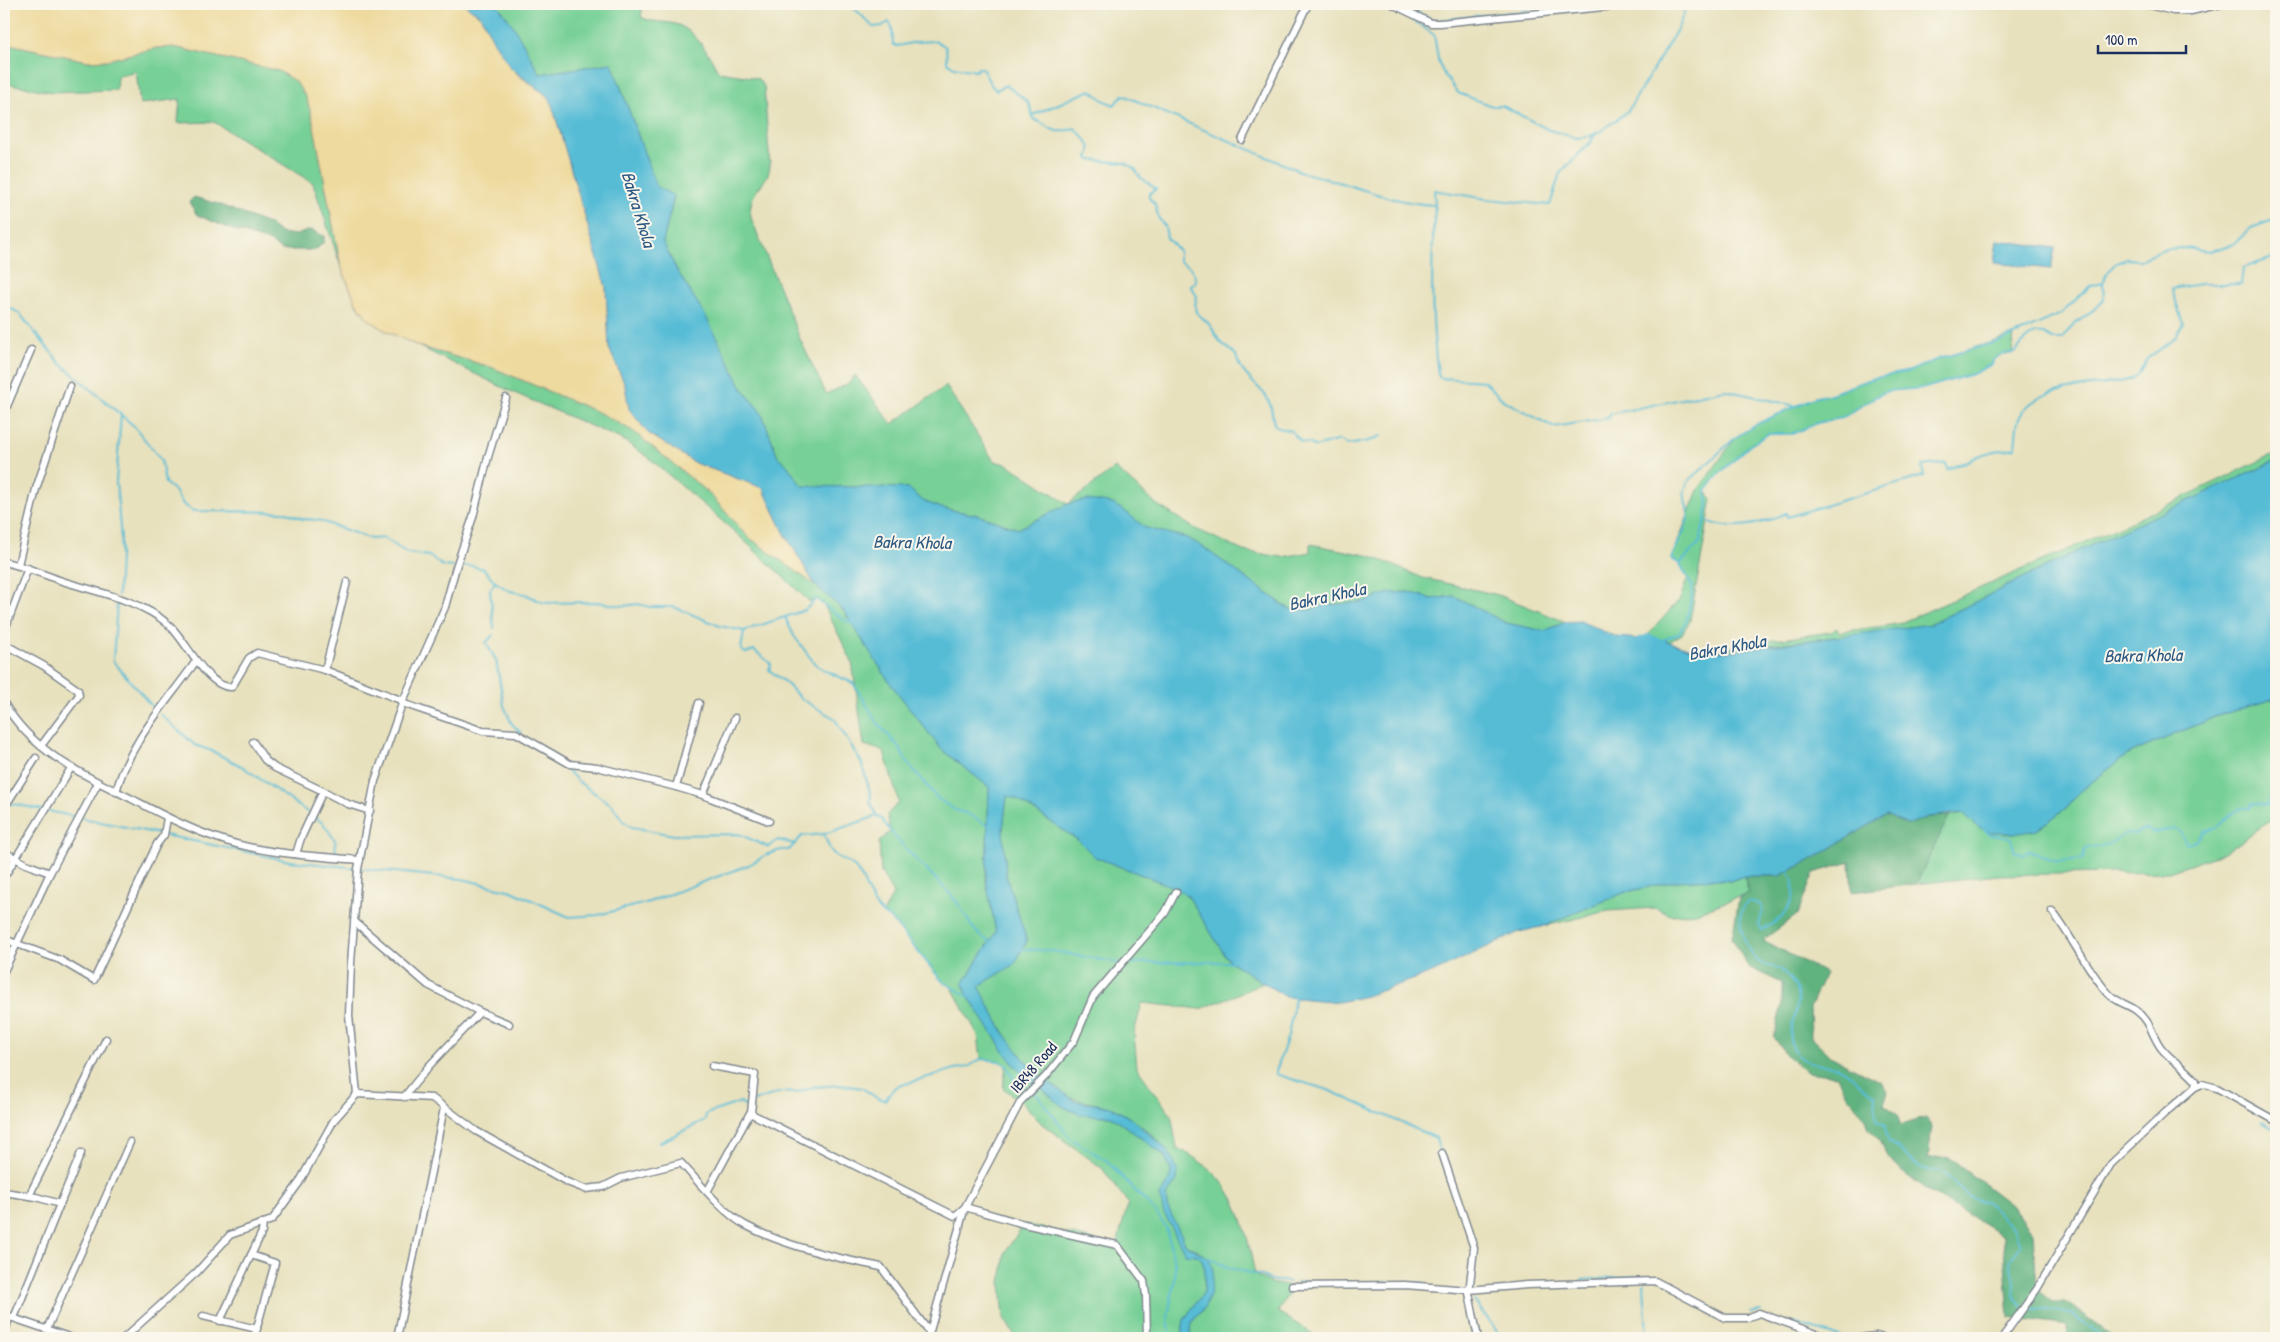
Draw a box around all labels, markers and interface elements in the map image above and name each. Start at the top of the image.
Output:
scale bar [2098,22,2185,54]
text: 100 m [2105,29,2138,50]
water label: Bakra Khola [616,168,663,252]
water label: Bakra Khola [873,529,953,555]
water label: Bakra Khola [1286,575,1370,616]
water label: Bakra Khola [1686,628,1769,666]
water label: Bakra Khola [2104,642,2184,668]
street label: IBR48 Road [1004,1036,1062,1098]

